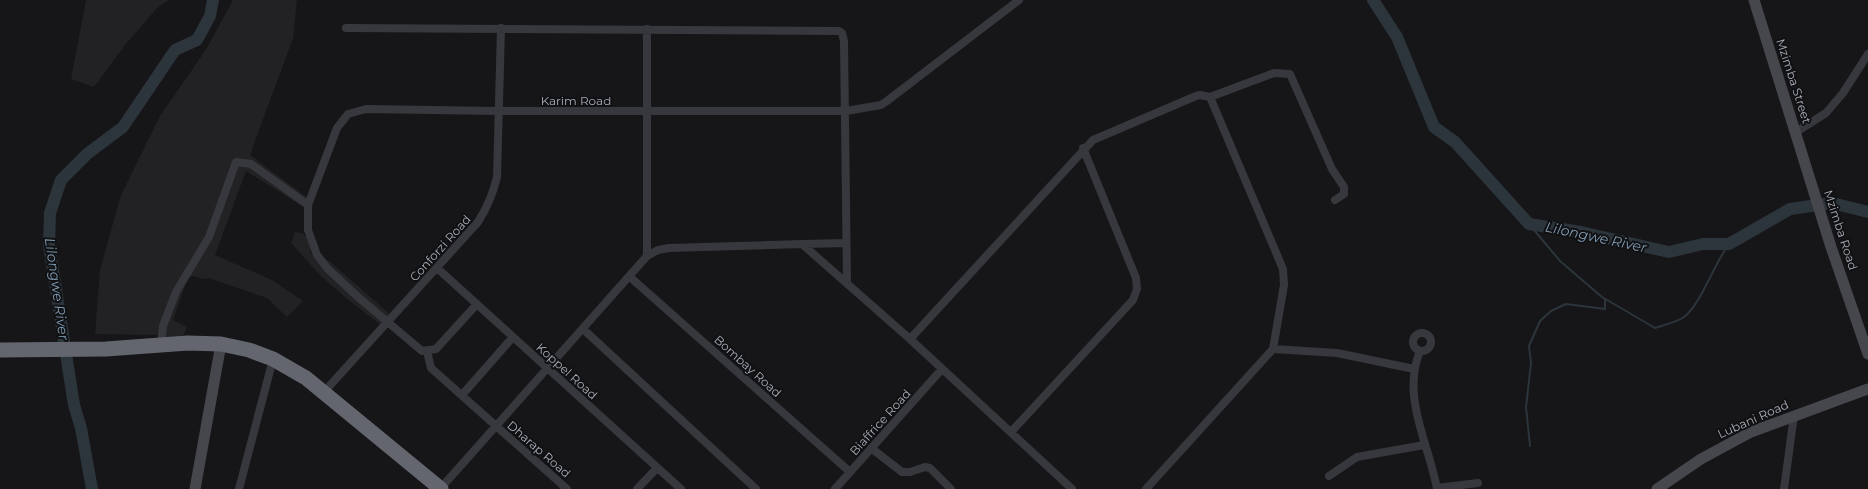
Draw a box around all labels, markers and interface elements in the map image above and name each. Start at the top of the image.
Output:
street label: Mzimba Street [1773,37,1815,125]
street label: Karim Road [541,93,611,108]
street label: Mzimba Road [1821,188,1861,272]
street label: Conforzi Road [406,212,474,284]
water label: Lilongwe River [1544,217,1649,257]
water label: Lilongwe River [41,237,73,342]
street label: Bombay Road [711,332,785,400]
street label: Koppel Road [533,340,601,402]
street label: Biaffrice Road [846,386,914,458]
street label: Lubani Road [1715,397,1791,441]
street label: Dharap Road [504,417,574,481]

